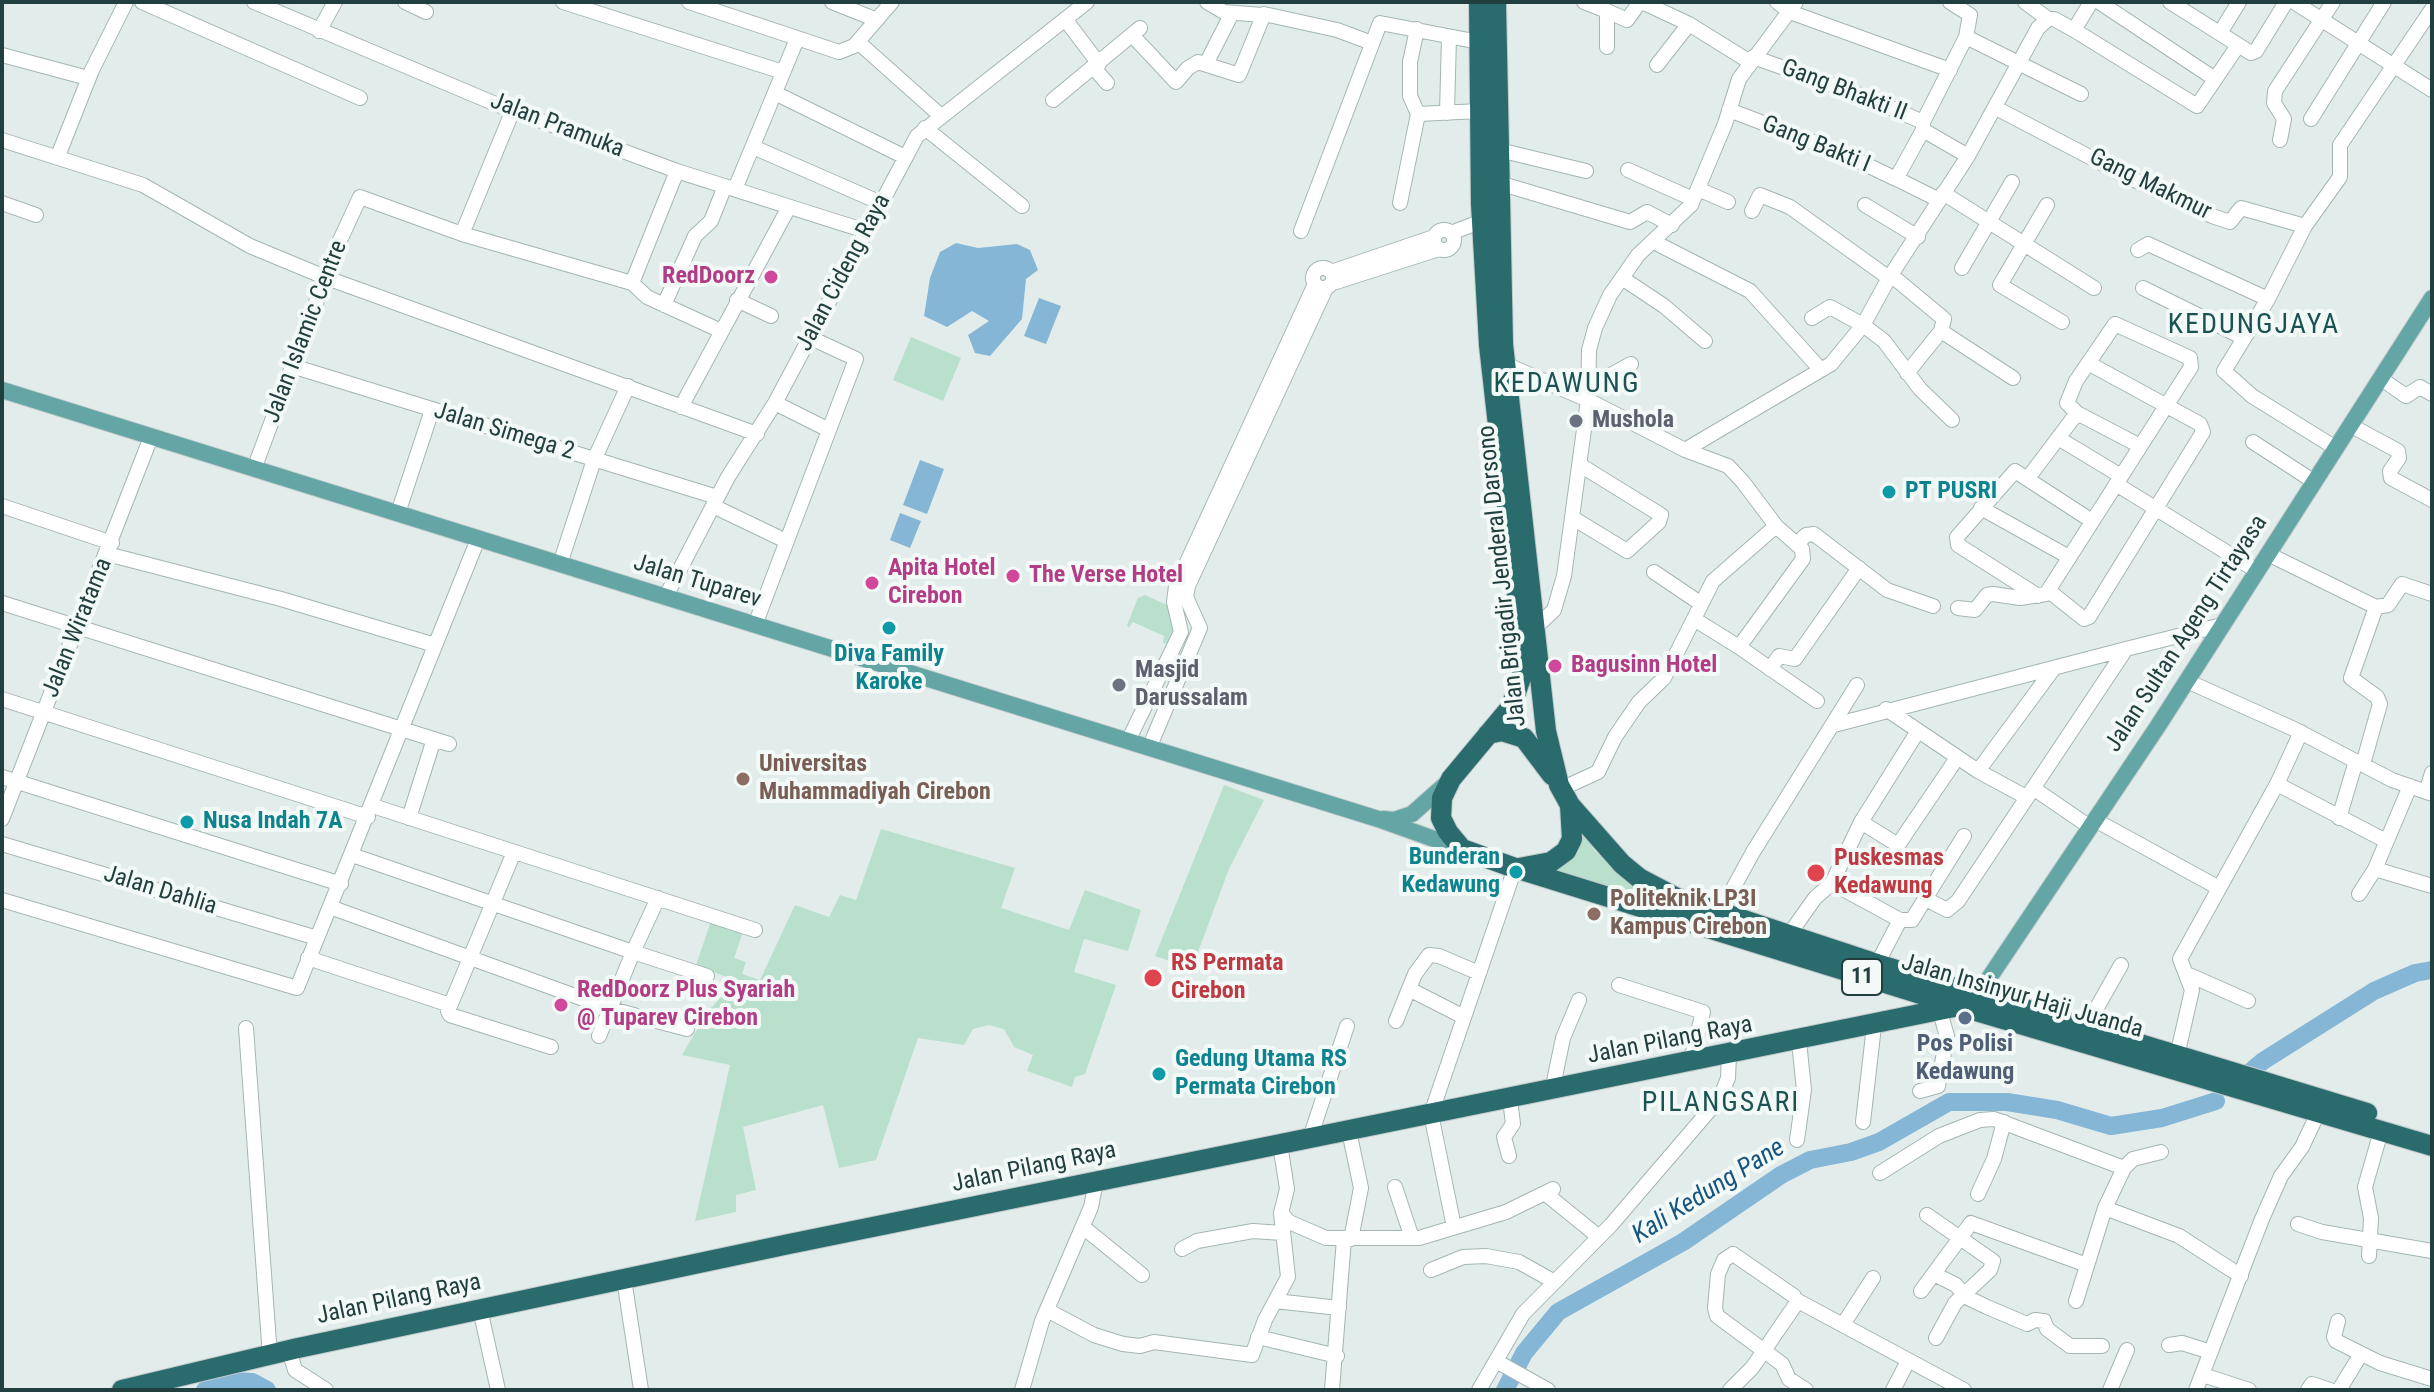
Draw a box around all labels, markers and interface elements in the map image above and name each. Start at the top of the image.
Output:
street label: Gang Bhakti II [1777,54,1911,128]
street label: Jalan Pramuka [486,87,628,165]
street label: Gang Bakti I [1758,110,1874,180]
street label: Gang Makmur [2084,143,2216,227]
street label: Jalan Cideng Raya [790,189,898,357]
street label: Jalan Islamic Centre [258,237,354,427]
place label: RedDoorz [662,263,755,291]
marker: RedDoorz [762,268,780,286]
district label: KEDUNGJAYA [2168,309,2340,343]
district label: KEDAWUNG [1493,368,1641,402]
street label: Jalan Simega 2 [430,397,578,467]
place label: Mushola [1592,407,1674,435]
marker: Mushola [1567,412,1585,430]
street label: Jalan Brigadir Jenderal Darsono [1473,424,1533,728]
place label: PT PUSRI [1905,478,1997,506]
marker: PT PUSRI [1880,483,1898,501]
street label: Jalan Sultan Ageng Tirtayasa [2100,510,2274,758]
street label: Jalan Tuparev [630,549,764,615]
street label: Jalan Wiratama [37,554,119,702]
place label: Apita Hotel Cirebon [888,555,995,611]
place label: The Verse Hotel [1029,562,1183,590]
marker: The Verse Hotel [1004,567,1022,585]
marker: Apita Hotel Cirebon [863,574,881,592]
marker: Diva Family Karoke [880,619,898,637]
place label: Diva Family Karoke [834,641,944,697]
place label: Bagusinn Hotel [1571,652,1717,680]
place label: Masjid Darussalam [1135,657,1248,713]
marker: Bagusinn Hotel [1546,657,1564,675]
marker: Masjid Darussalam [1110,676,1128,694]
place label: Universitas Muhammadiyah Cirebon [759,751,991,807]
marker: Universitas Muhammadiyah Cirebon [734,770,752,788]
place label: Nusa Indah 7A [203,808,343,836]
marker: Nusa Indah 7A [178,813,196,831]
place label: Bunderan Kedawung [1401,844,1500,900]
place label: Puskesmas Kedawung [1834,845,1944,901]
street label: Jalan Dahlia [100,860,220,922]
marker: Puskesmas Kedawung [1805,862,1827,884]
marker: Bunderan Kedawung [1507,863,1525,881]
place label: Politeknik LP3I Kampus Cirebon [1610,886,1767,942]
marker: Politeknik LP3I Kampus Cirebon [1585,905,1603,923]
street label: Jalan Insinyur Haji Juanda [1898,949,2146,1045]
place label: RS Permata Cirebon [1171,950,1283,1006]
road number: 11 [1842,959,1882,995]
marker: RS Permata Cirebon [1142,967,1164,989]
place label: RedDoorz Plus Syariah @ Tuparev Cirebon [577,977,795,1033]
marker: RedDoorz Plus Syariah @ Tuparev Cirebon [552,996,570,1014]
marker: Pos Polisi Kedawung [1956,1009,1974,1027]
street label: Jalan Pilang Raya [1585,1011,1755,1071]
place label: Pos Polisi Kedawung [1916,1031,2014,1087]
place label: Gedung Utama RS Permata Cirebon [1175,1046,1347,1102]
marker: Gedung Utama RS Permata Cirebon [1150,1065,1168,1083]
district label: PILANGSARI [1642,1087,1800,1121]
water label: Kali Kedung Pane [1627,1133,1791,1251]
street label: Jalan Pilang Raya [949,1137,1119,1199]
street label: Jalan Pilang Raya [314,1269,484,1331]

